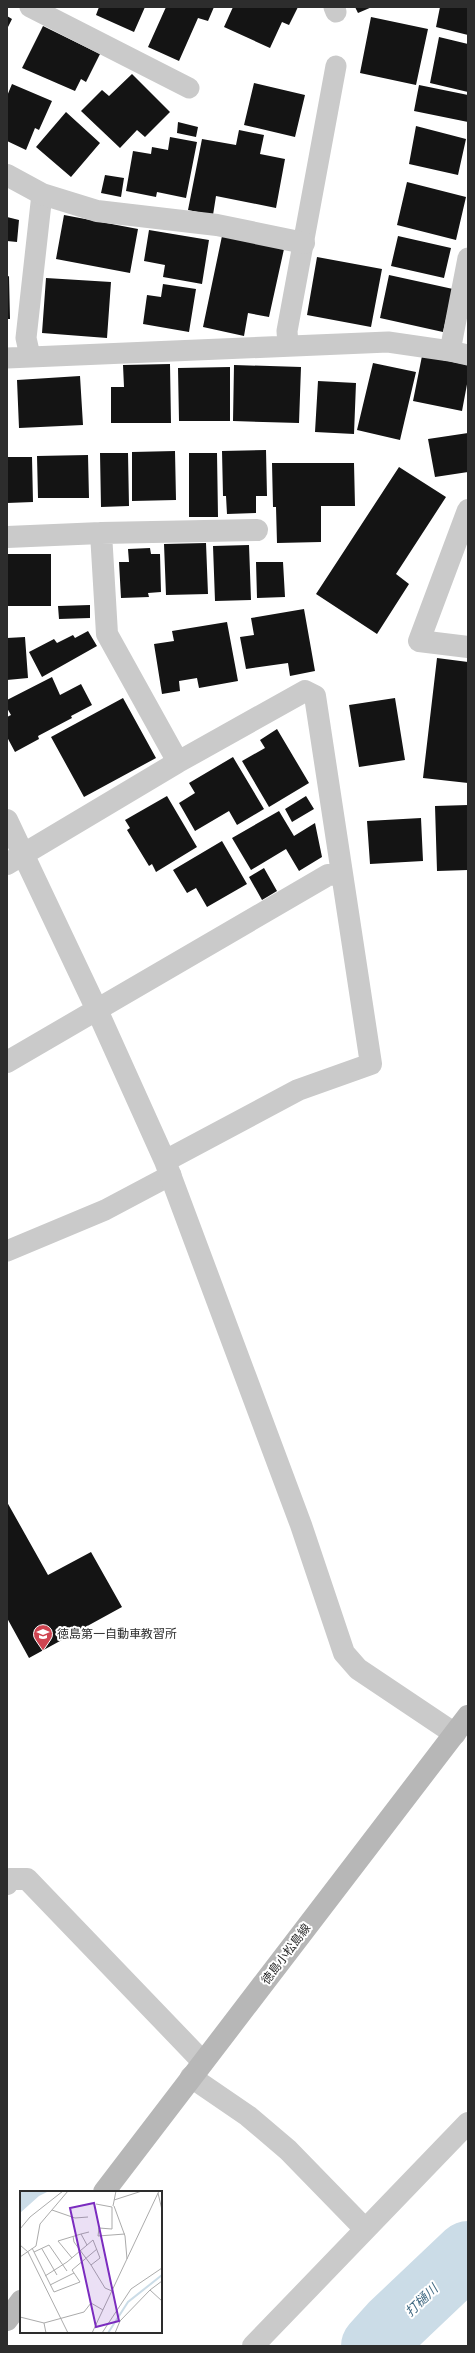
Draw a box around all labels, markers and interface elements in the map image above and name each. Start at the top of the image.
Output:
school or university icon: 徳島第一自動車教習所 [32,1623,54,1651]
place label: 徳島第一自動車教習所 [57,1627,177,1641]
street label: 徳島小松島線 [259,1921,313,1987]
inset map [20,2191,162,2333]
water label: 打樋川 [402,2280,443,2320]

